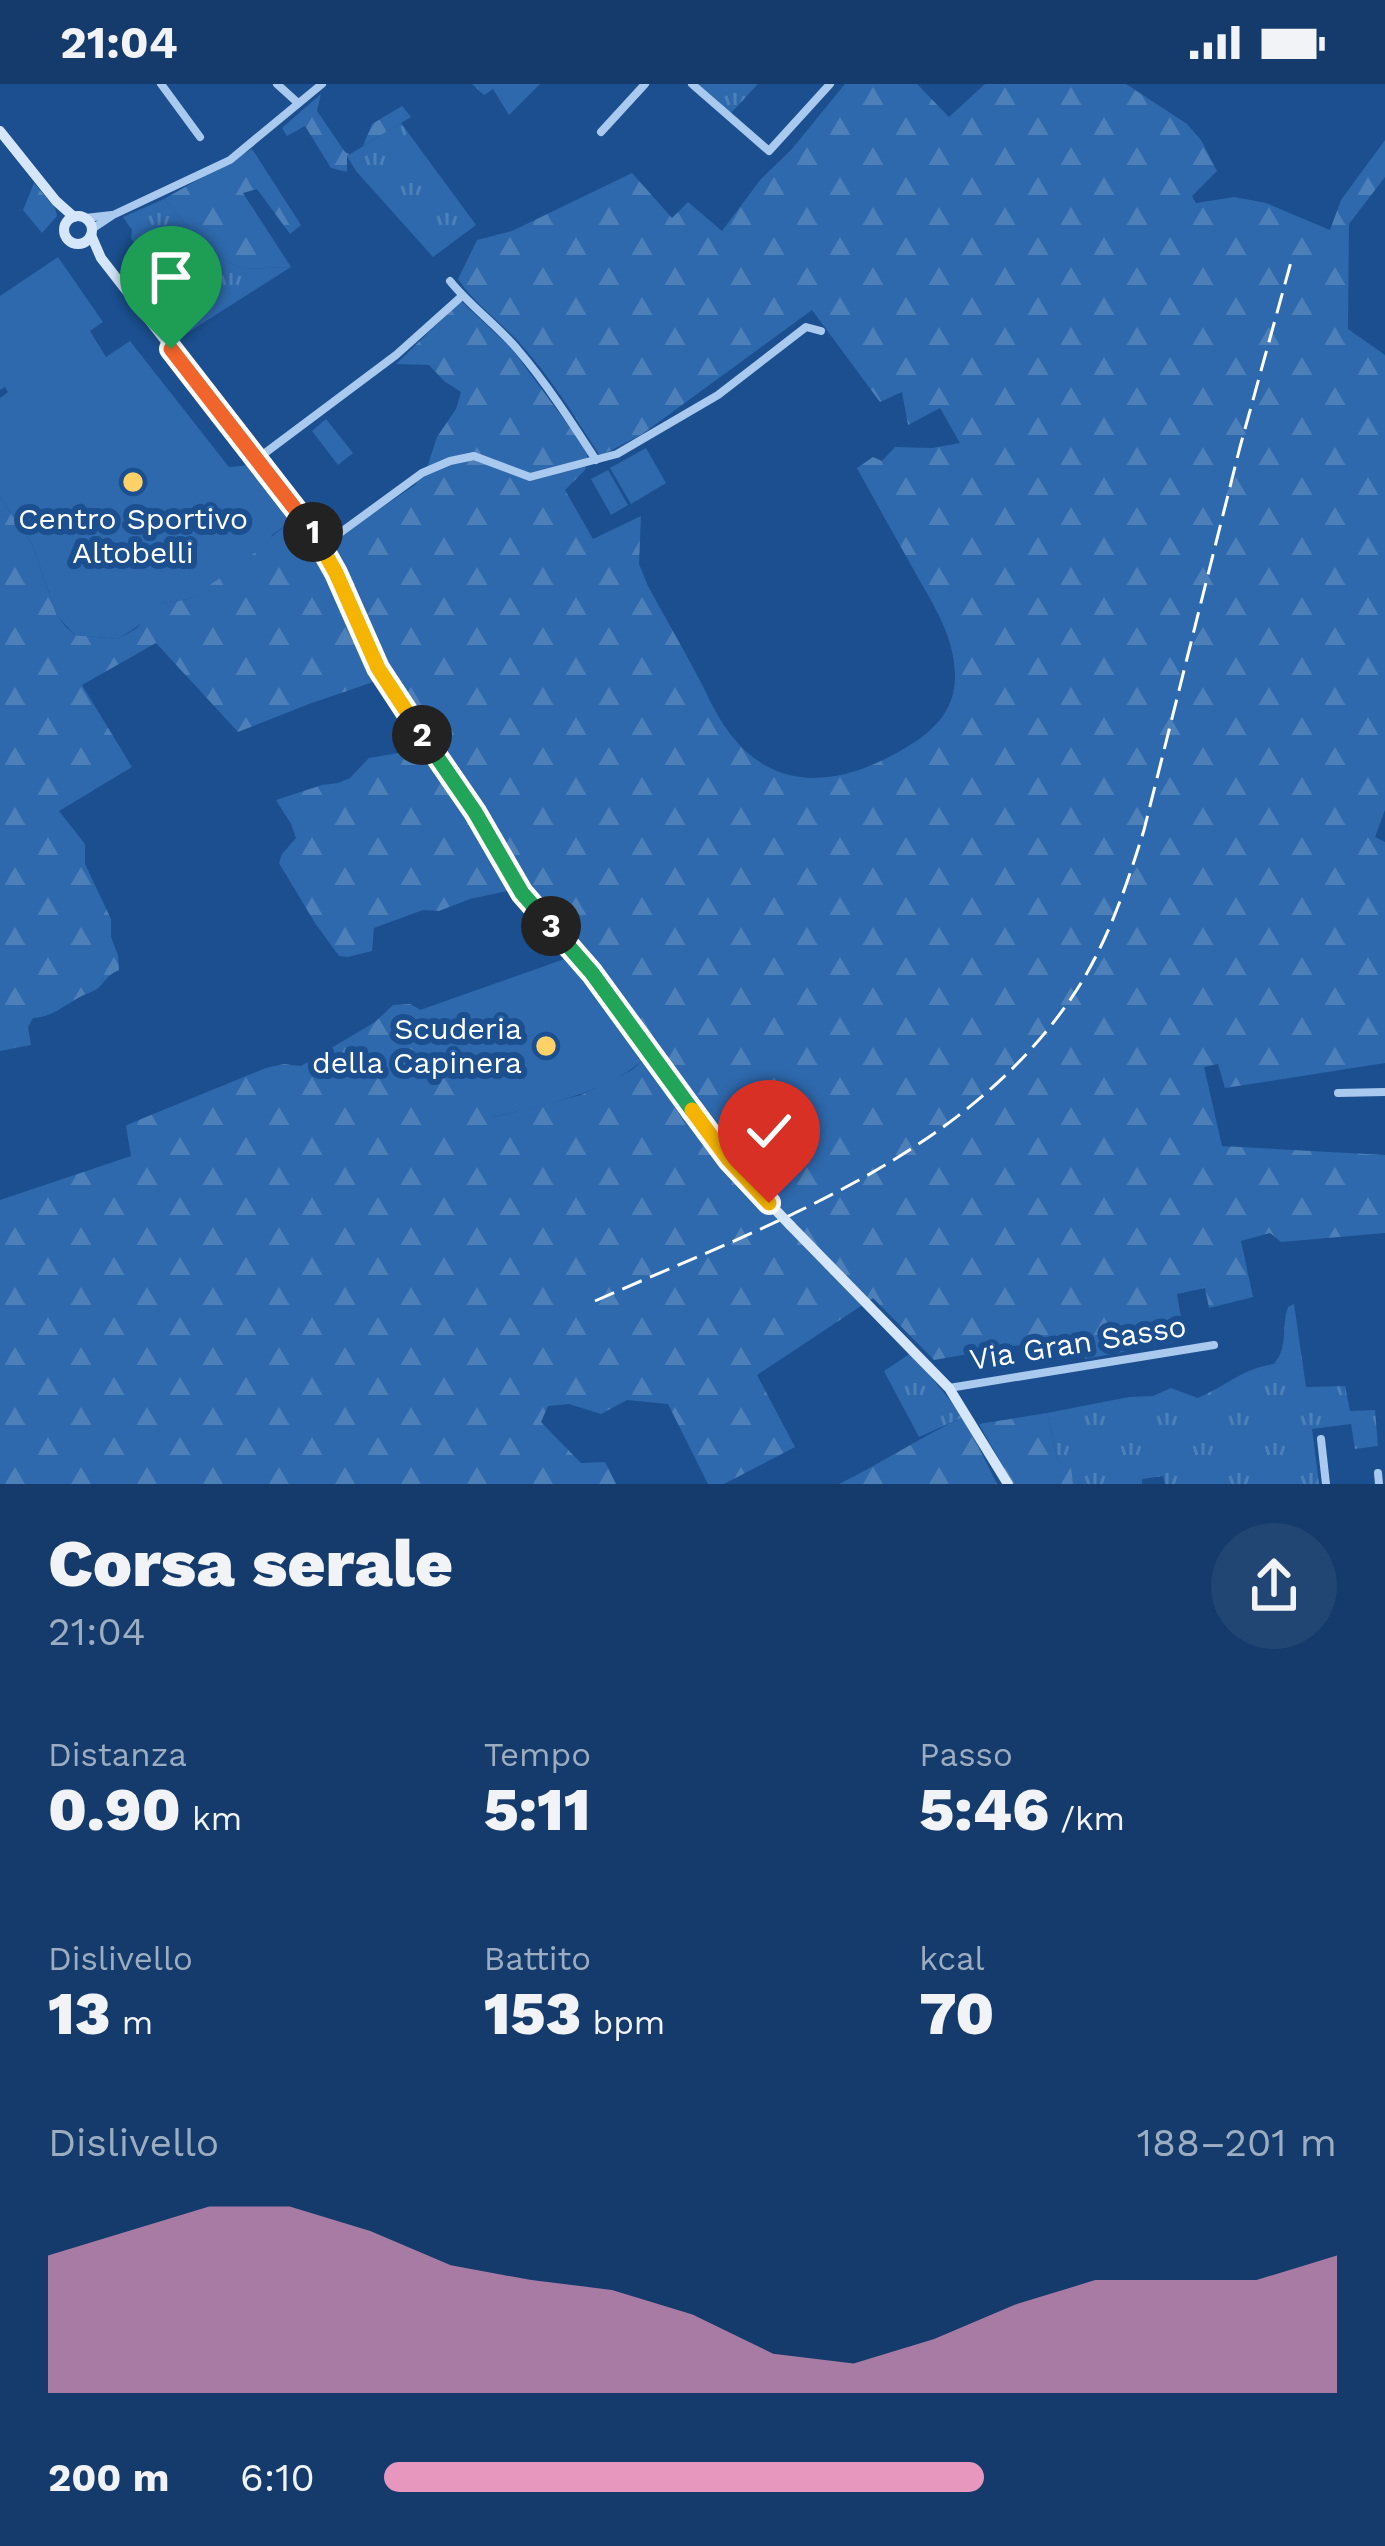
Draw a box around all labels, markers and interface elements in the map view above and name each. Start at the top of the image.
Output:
text: 21:04 [60,16,178,69]
pin [120,226,222,349]
icon: arrive [138,244,204,310]
marker: Centro Sportivo Altobelli [120,469,146,495]
place label: Centro Sportivo Altobelli [18,501,248,570]
pin: 1 [283,502,343,562]
text: 1 [306,512,320,551]
pin: 2 [392,705,452,765]
text: 2 [412,715,432,754]
pin: 3 [521,896,581,956]
text: 3 [541,906,561,945]
place label: Scuderia della Capinera [312,1011,522,1080]
marker: Scuderia della Capinera [533,1033,559,1059]
pin [718,1080,820,1203]
icon: check [736,1098,802,1164]
street label: Via Gran Sasso [967,1308,1189,1377]
button: share [1211,1523,1337,1649]
text: Corsa serale [48,1525,453,1602]
text: 21:04 [48,1609,146,1654]
text: Distanza [48,1735,187,1774]
text: Tempo [484,1735,591,1774]
text: Passo [919,1735,1013,1774]
text: 0.90 [48,1774,181,1845]
text: 5:11 [484,1774,590,1845]
text: 5:46 [919,1774,1049,1845]
text: km [181,1799,242,1838]
text: /km [1049,1799,1125,1838]
text: Dislivello [48,1939,193,1978]
text: Battito [484,1939,591,1978]
text: kcal [919,1939,985,1978]
text: 13 [48,1978,111,2049]
text: 153 [484,1978,581,2049]
text: 70 [919,1978,994,2049]
text: m [111,2003,153,2042]
text: bpm [581,2003,665,2042]
text: Dislivello [48,2120,219,2165]
text: 188–201 m [1137,2120,1337,2165]
text: 200 m [48,2455,169,2500]
text: 6:10 [240,2455,315,2500]

